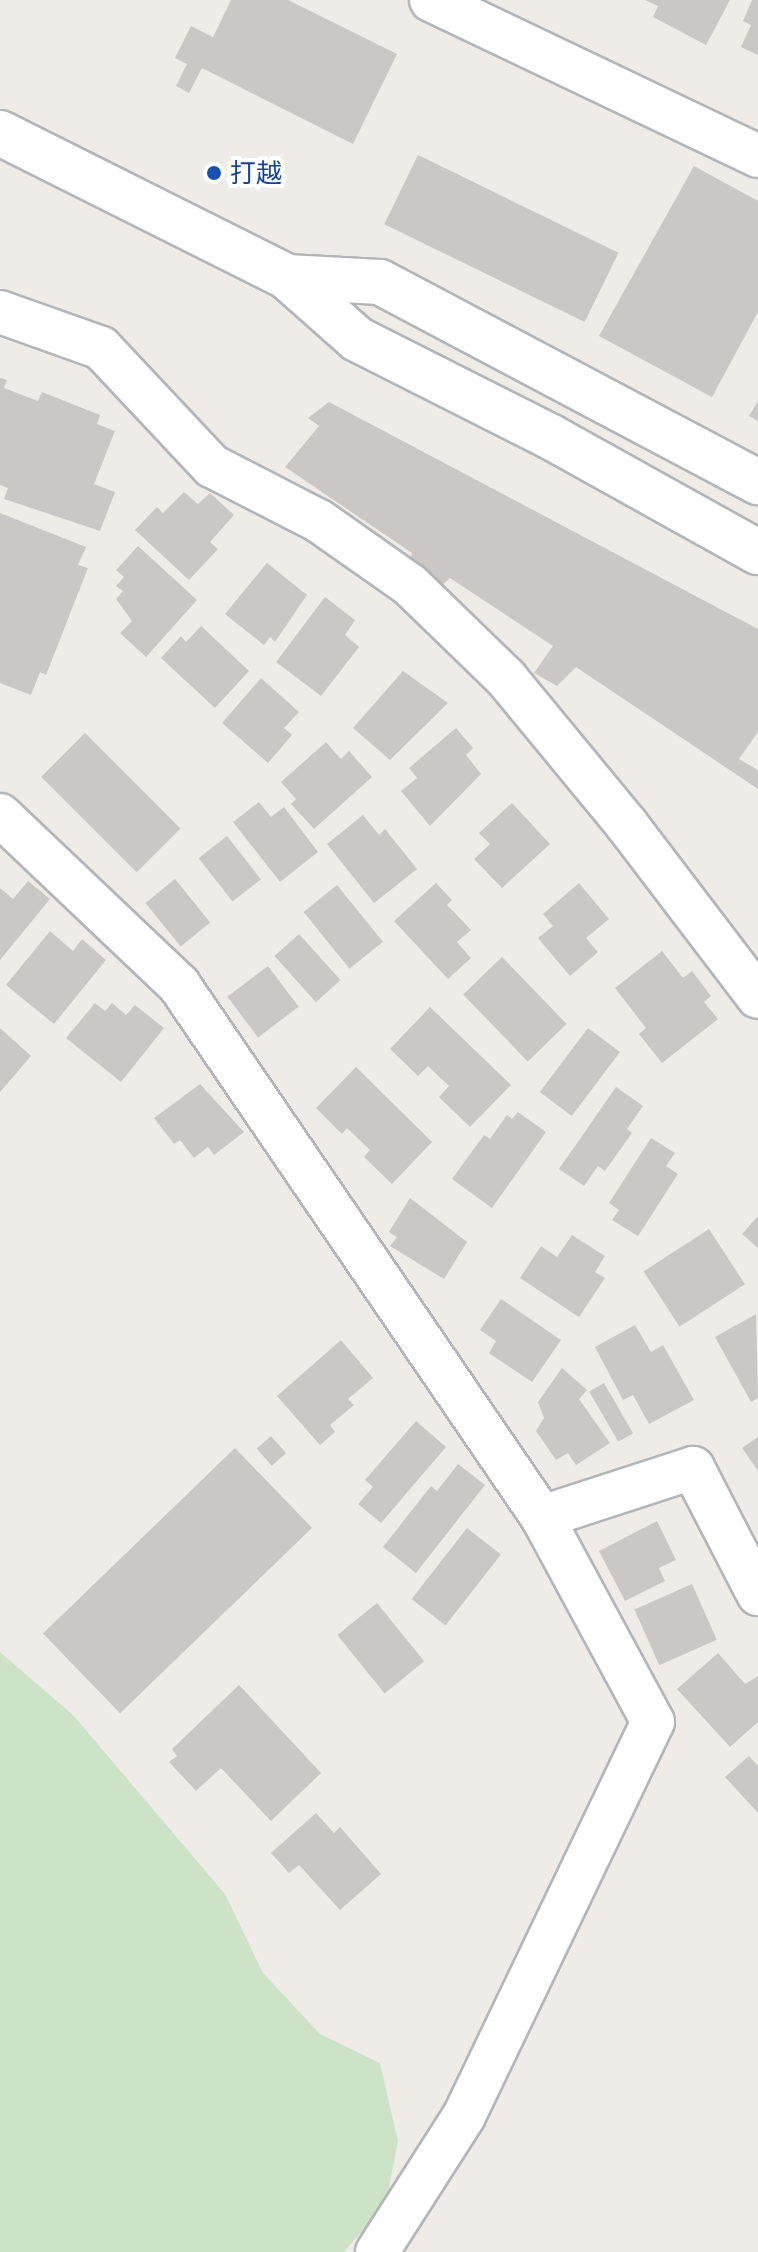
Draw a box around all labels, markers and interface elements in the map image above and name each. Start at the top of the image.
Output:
place label: 打越 [230,157,282,189]
marker: 打越 [205,164,223,182]

